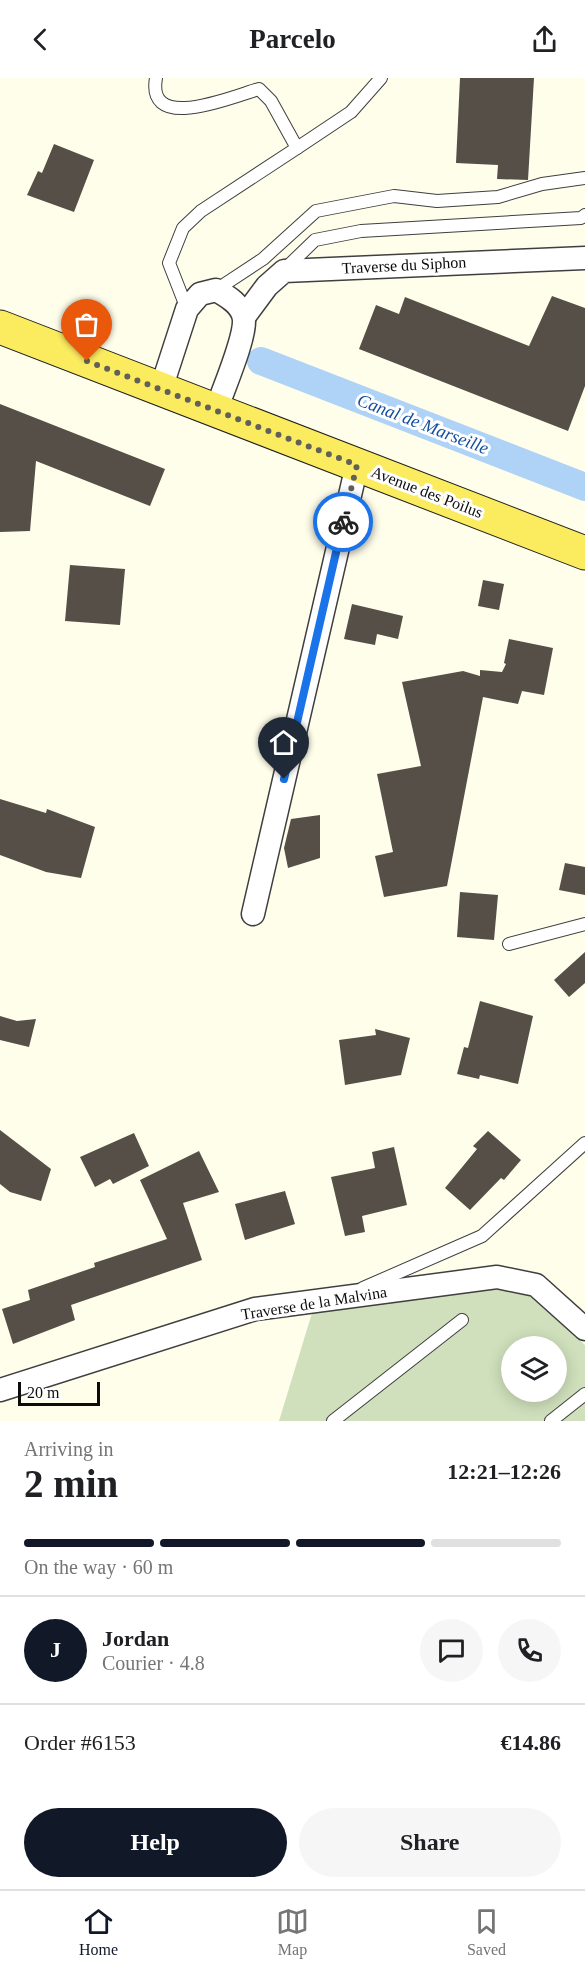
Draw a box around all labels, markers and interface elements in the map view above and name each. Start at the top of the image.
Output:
icon: back [24,23,57,56]
icon: share [528,23,561,56]
text: Parcelo [249,24,336,54]
street label: Traverse du Siphon [341,253,467,278]
pin [61,299,112,361]
icon: bag [70,308,103,341]
water label: Canal de Marseille [355,390,491,458]
street label: Avenue des Poilus [369,463,485,521]
courier [313,492,373,552]
icon: bike [327,506,360,539]
pin [258,717,309,779]
icon: home [267,726,300,759]
street label: Traverse de la Malvina [240,1283,388,1323]
map controls [501,1336,567,1402]
button: layers [501,1336,567,1402]
scale bar [18,1379,100,1406]
text: 20 m [27,1384,59,1401]
text: Arriving in [24,1438,113,1460]
text: 12:21–12:26 [447,1459,561,1484]
text: 2 min [24,1462,118,1505]
text: On the way · 60 m [24,1556,173,1578]
button: chat [420,1619,483,1682]
button: phone [498,1619,561,1682]
text: Jordan [102,1626,169,1651]
text: J [50,1637,61,1662]
text: Courier · 4.8 [102,1652,205,1674]
text: Order #6153 [24,1730,136,1755]
text: €14.86 [501,1730,561,1755]
button: Help [24,1808,287,1877]
button: Share [299,1808,561,1877]
tab: Home [79,1905,118,1959]
tab: Map [276,1905,309,1959]
tab: Saved [467,1905,506,1959]

